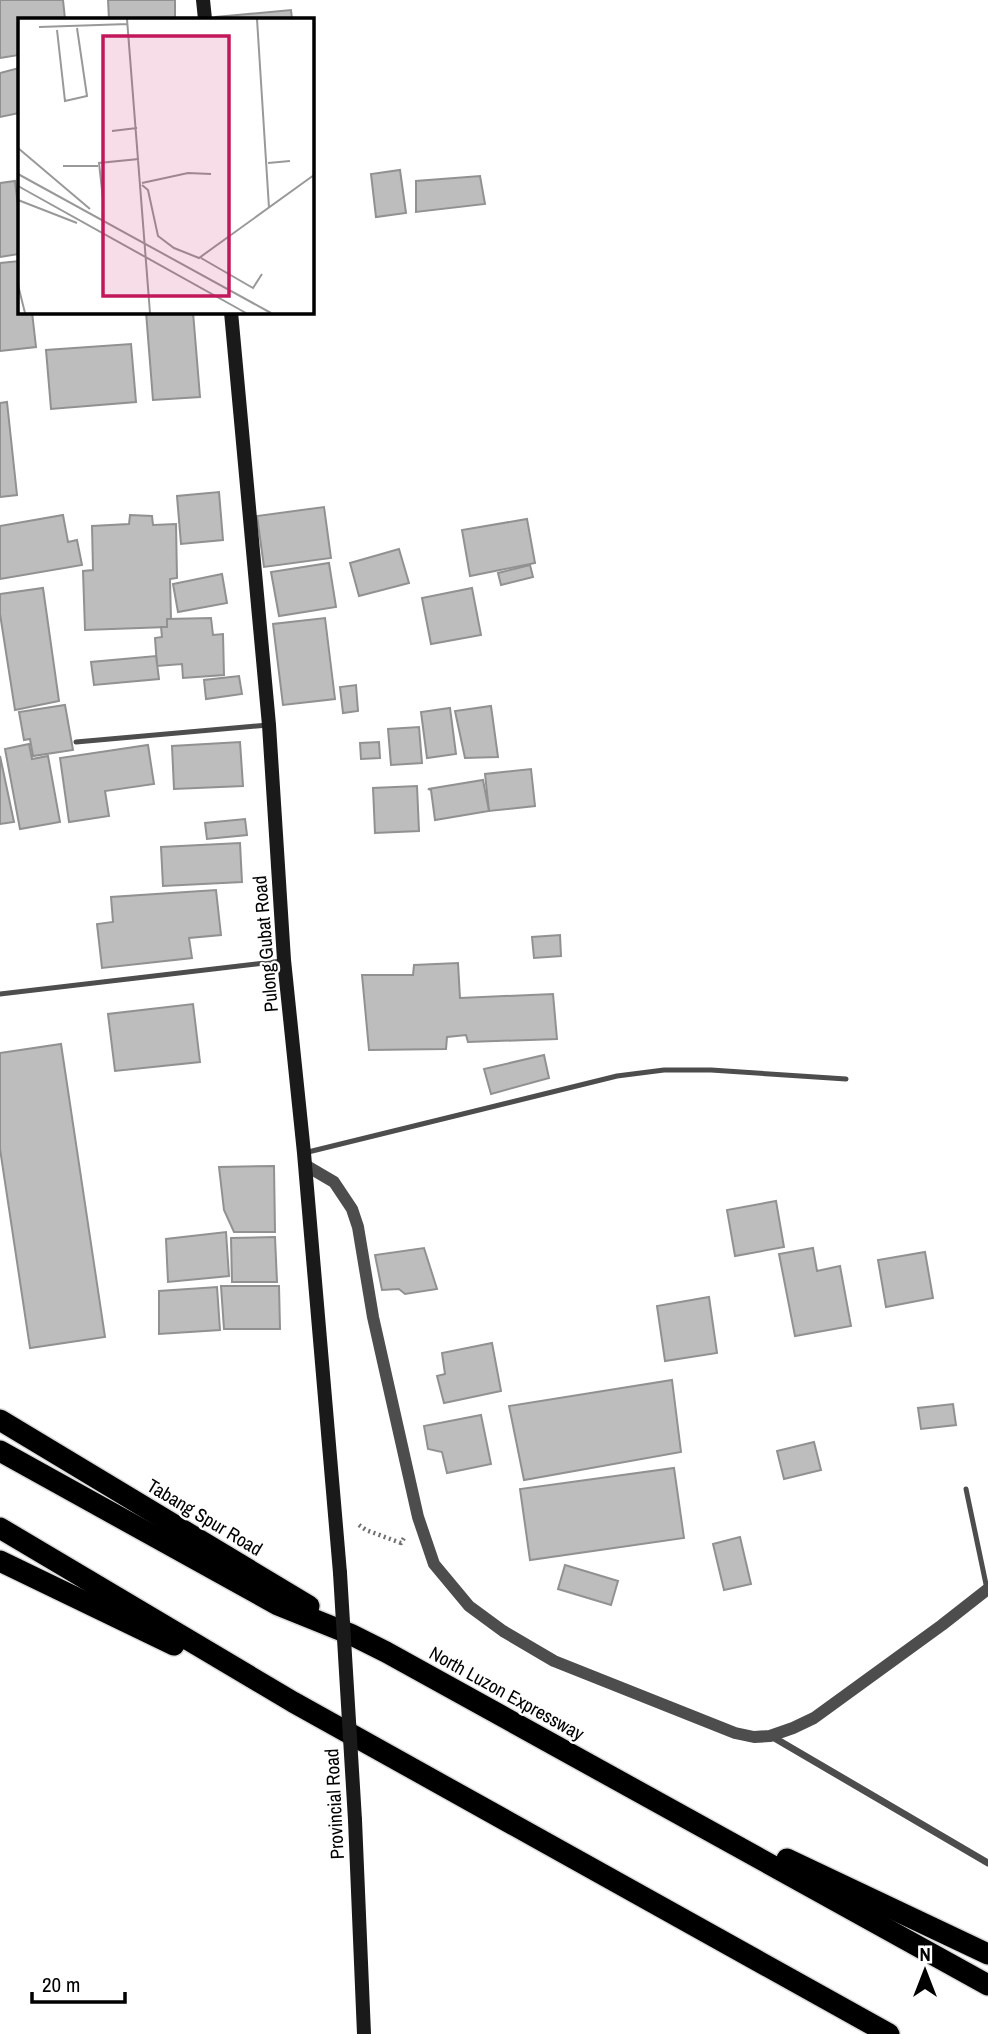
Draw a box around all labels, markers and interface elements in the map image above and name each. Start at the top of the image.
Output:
inset map [18,18,313,313]
street label: Pulong Gubat Road [246,875,284,1013]
street label: Tabang Spur Road [142,1472,268,1562]
street label: North Luzon Expressway [425,1640,589,1746]
street label: Provincial Road [318,1748,350,1860]
north arrow [890,1936,960,2006]
text: N [919,1941,931,1967]
scale bar [32,1960,124,2004]
text: 20 m [42,1970,80,1999]

